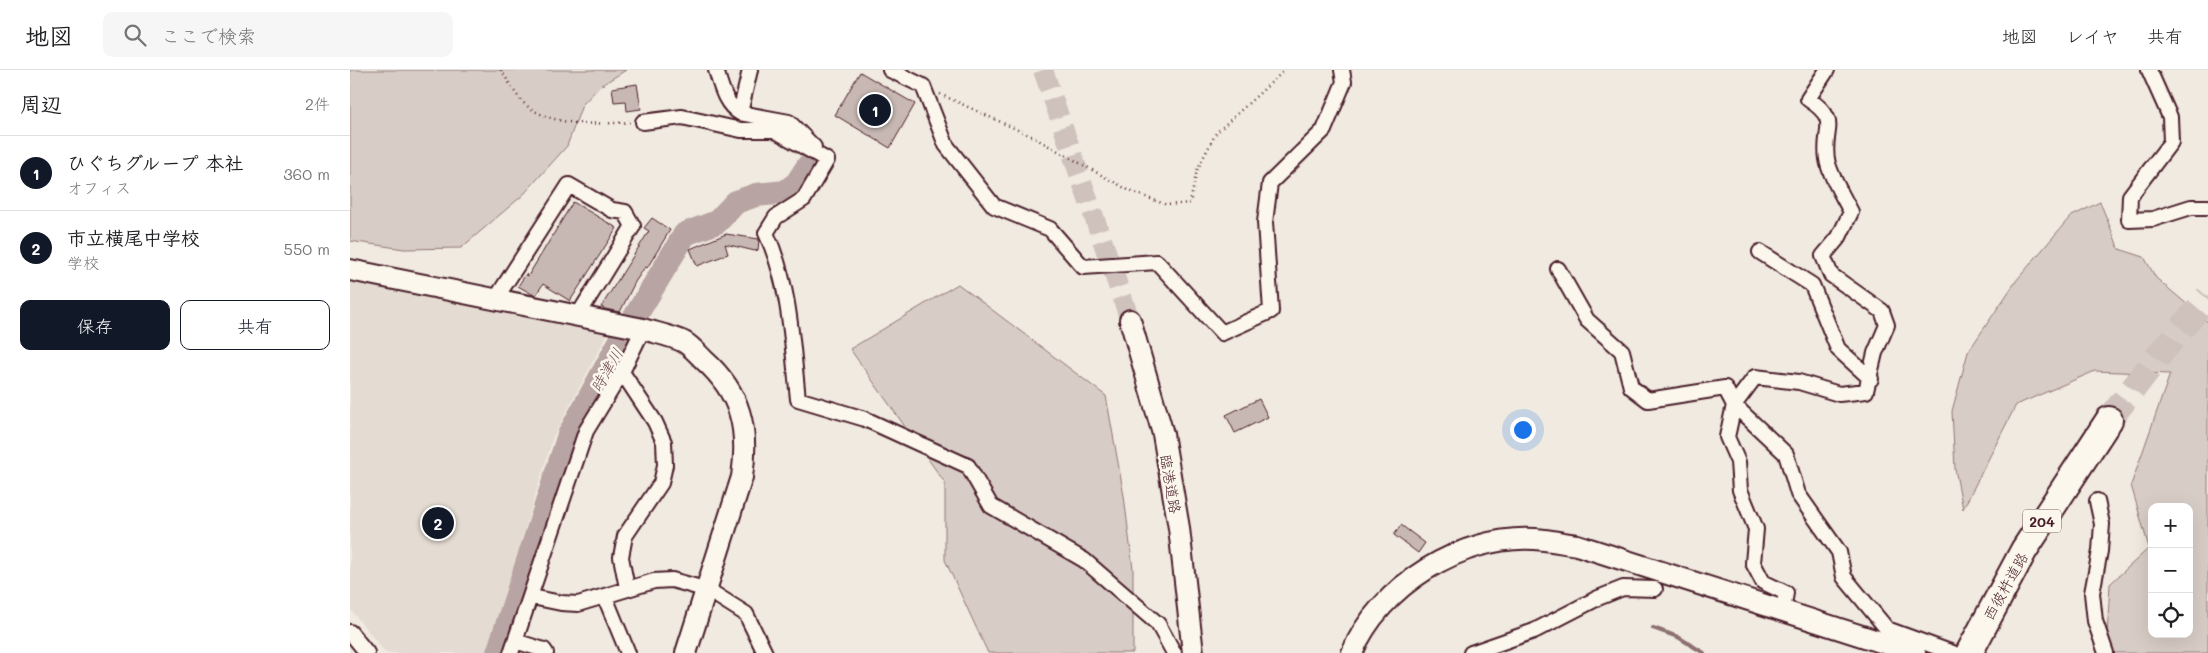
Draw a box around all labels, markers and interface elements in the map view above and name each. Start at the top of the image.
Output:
search box [103,12,453,57]
text: 地図 [25,20,73,51]
icon: search [121,21,149,49]
text: ここで検索 [161,23,256,48]
text: 地図 [2002,24,2038,48]
text: レイヤ [2066,24,2119,48]
text: 共有 [2147,24,2183,48]
text: 周辺 [20,90,62,117]
pin: 1 [859,91,891,129]
text: 2件 [305,93,330,114]
text: ひぐちグループ 本社 [67,150,243,175]
text: 1 [32,163,40,184]
text: 360 m [283,163,330,184]
text: オフィス [67,177,131,198]
text: 市立横尾中学校 [67,225,200,250]
text: 2 [32,238,40,259]
text: 550 m [284,238,330,259]
text: 学校 [67,252,99,273]
button: 保存 [20,300,170,350]
button: 共有 [180,300,330,350]
water label: 時津川 [585,344,627,396]
your location [1510,417,1536,443]
street label: 臨港道路 [1156,453,1186,515]
map controls [2148,503,2193,638]
button: + [2148,503,2193,548]
pin: 2 [422,504,454,542]
road number: 204 [2023,510,2061,532]
street label: 西彼杵道路 [1978,548,2032,624]
button: − [2148,548,2193,593]
button: locate [2148,593,2193,638]

